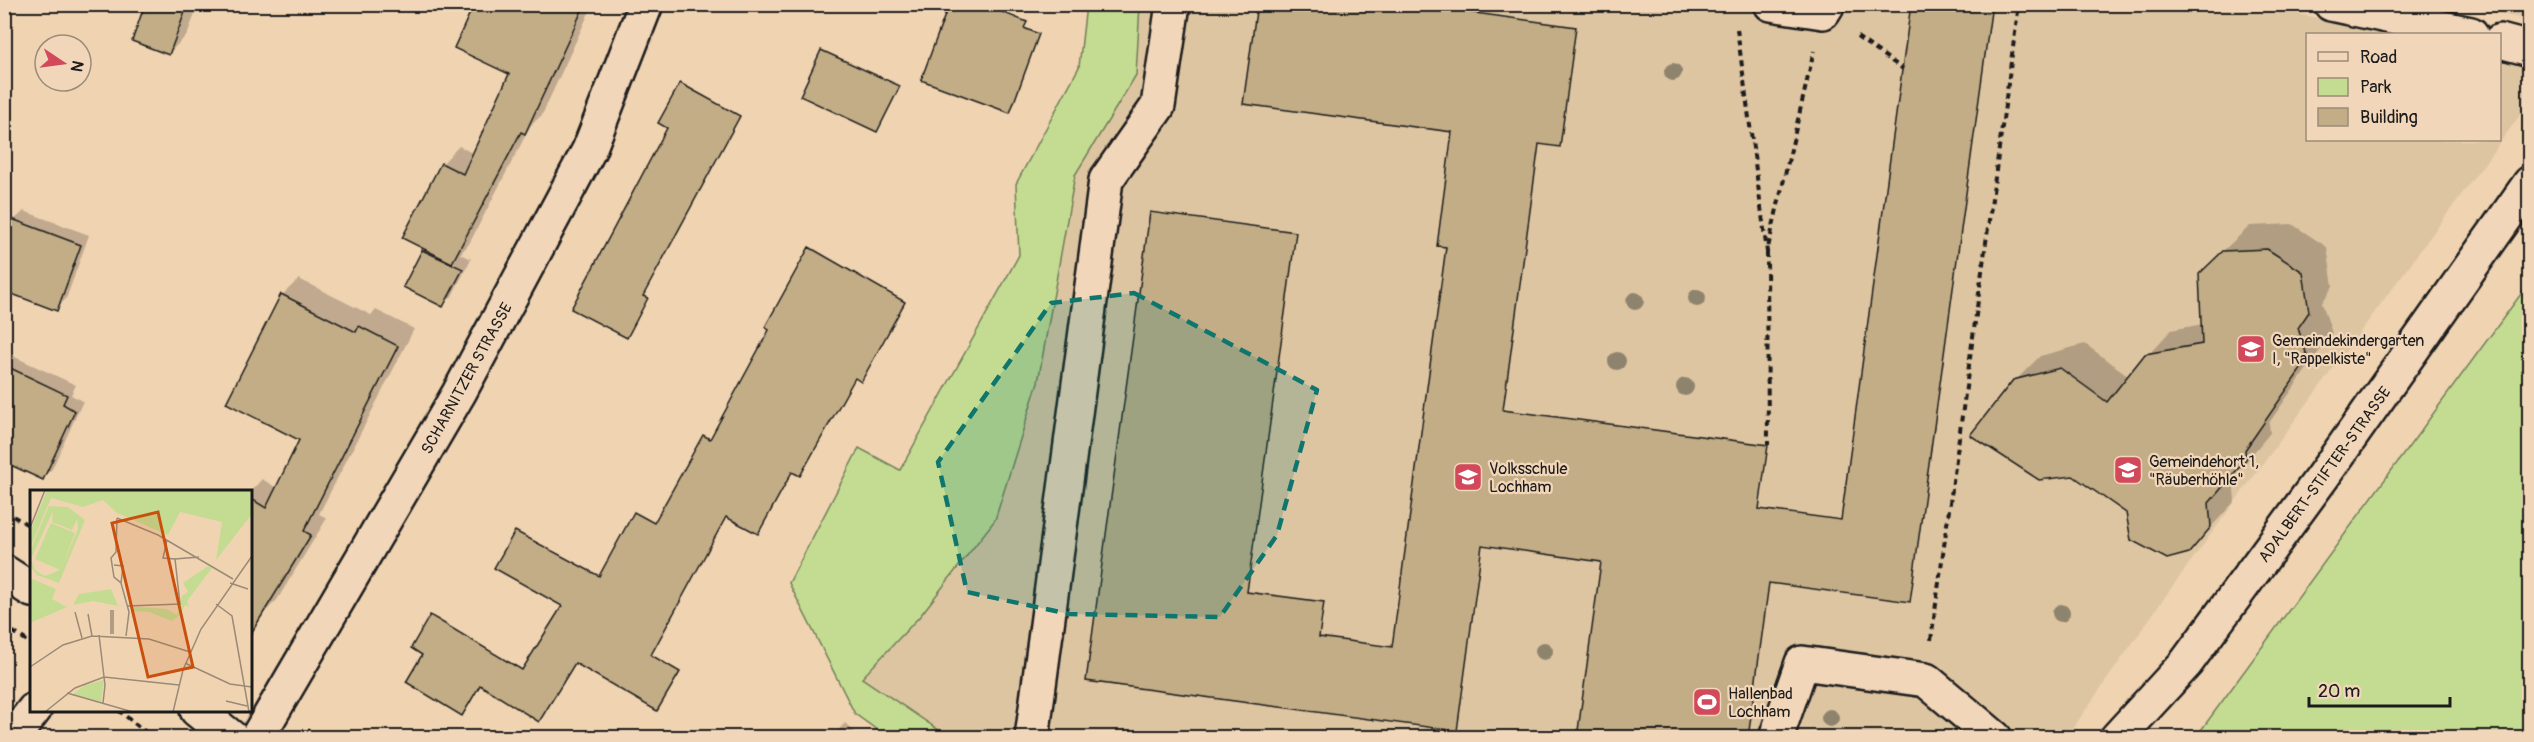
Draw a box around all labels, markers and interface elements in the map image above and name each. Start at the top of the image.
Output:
north arrow [33,33,93,93]
legend [2306,33,2501,141]
text: Road [2360,46,2397,69]
text: N [66,59,88,74]
text: Park [2360,76,2392,99]
text: Building [2360,106,2418,129]
street label: SCHARNITZER STRASSE [417,299,517,458]
place label: Gemeindekindergarten I, "Rappelkiste" [2272,331,2424,369]
school or university icon: Gemeindekindergarten I, "Rappelkiste" [2235,333,2267,365]
street label: ADALBERT-STIFTER-STRASSE [2254,383,2395,566]
place label: Gemeindehort 1, "Räuberhöhle" [2149,452,2259,490]
school or university icon: Gemeindehort 1, "Räuberhöhle" [2112,454,2144,486]
place label: Volksschule Lochham [1489,459,1567,497]
school or university icon: Volksschule Lochham [1452,461,1484,493]
inset map [30,490,252,712]
scale bar [2309,670,2450,708]
text: 20 m [2318,680,2360,703]
place label: Hallenbad Lochham [1728,684,1793,722]
sports icon: Hallenbad Lochham [1691,686,1723,718]

